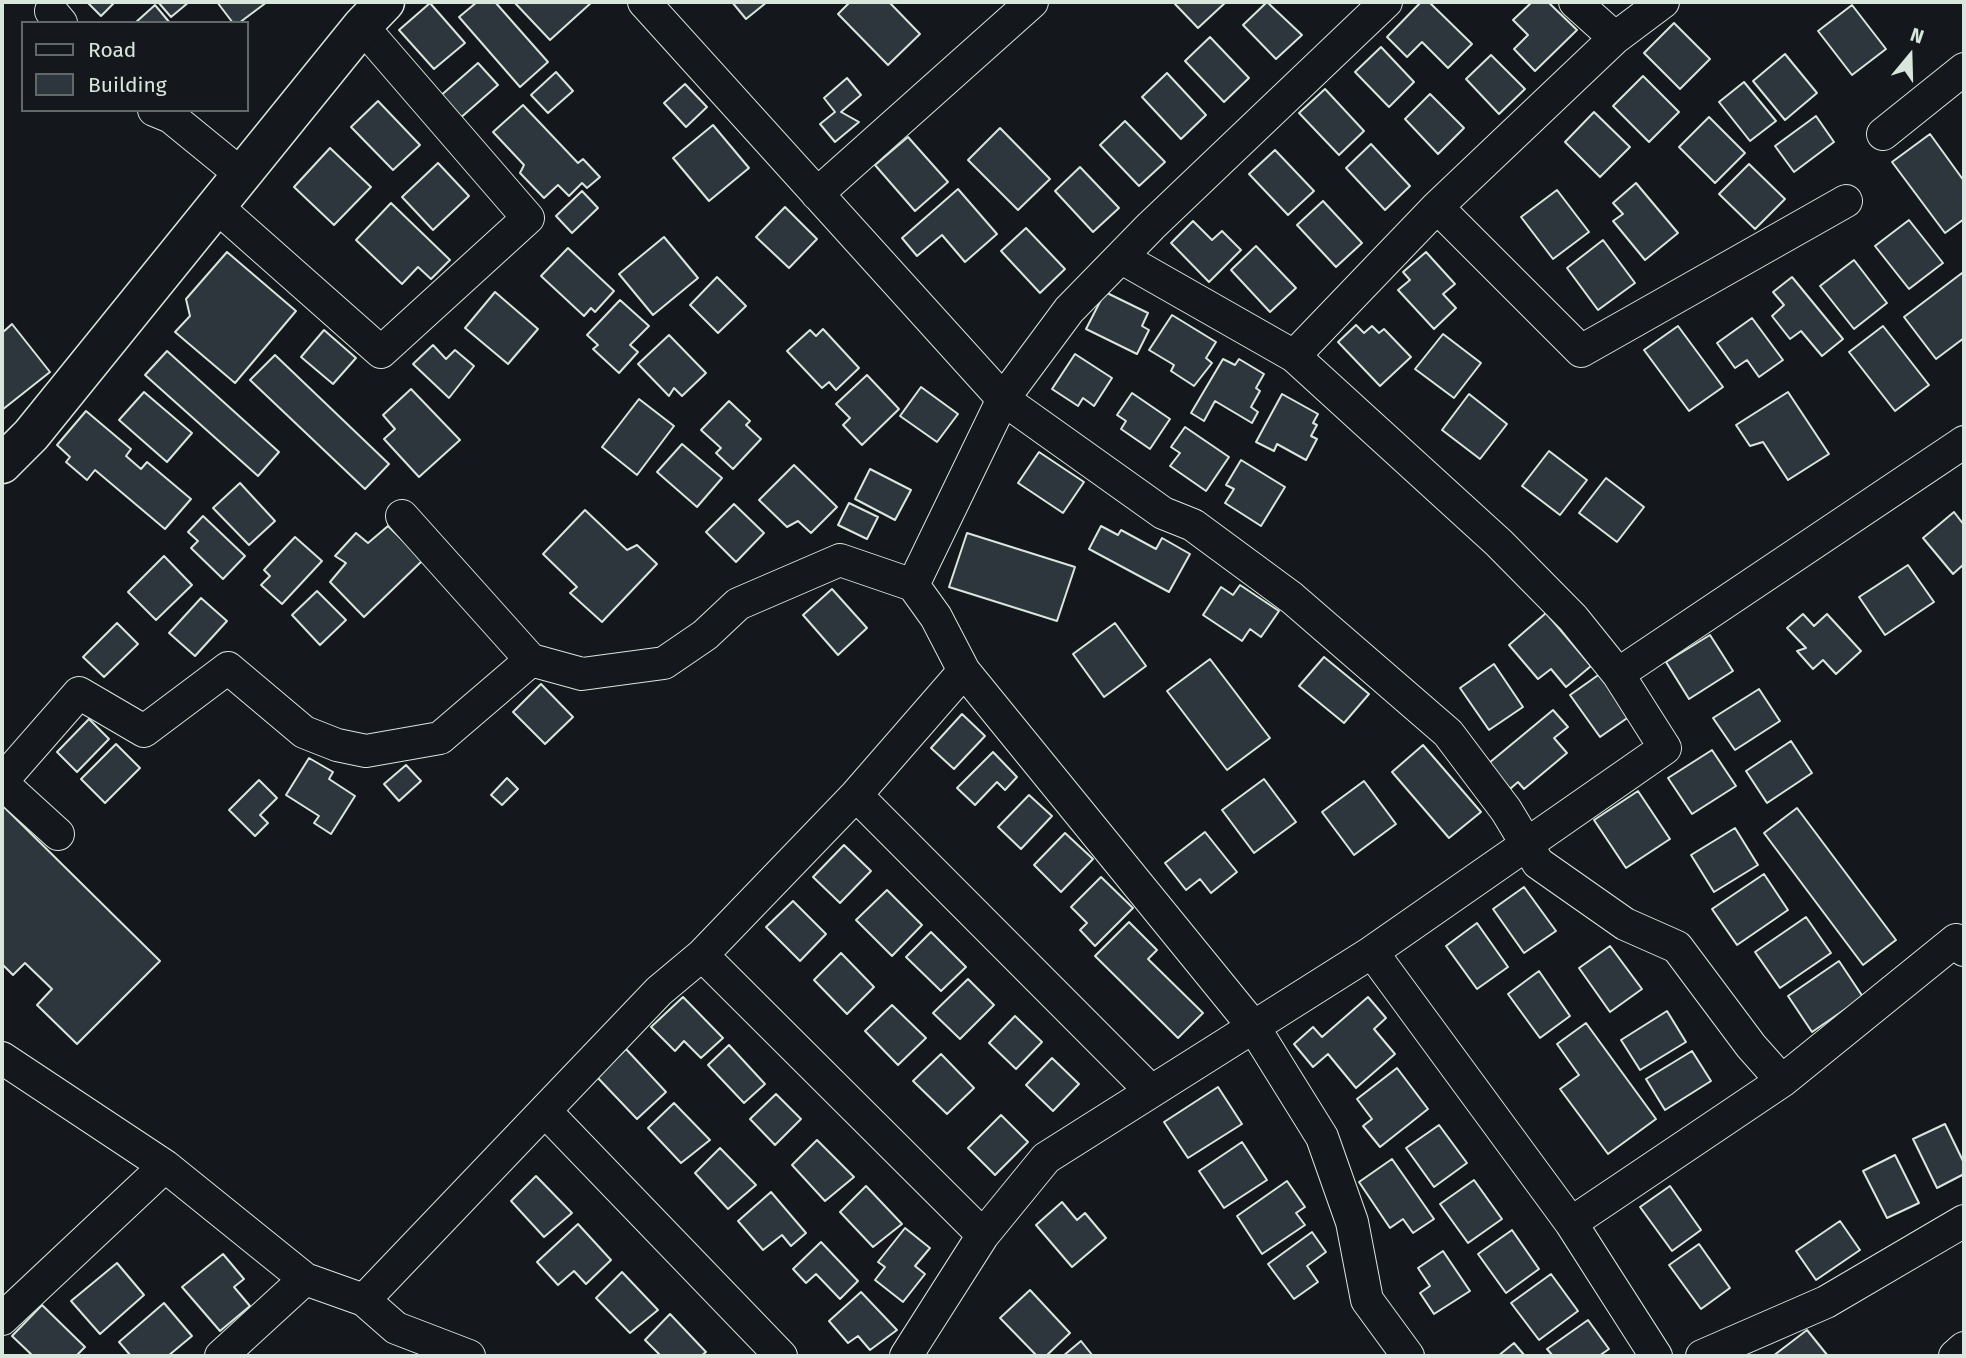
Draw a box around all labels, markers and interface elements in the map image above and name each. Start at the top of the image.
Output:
legend [21,21,248,112]
north arrow [1875,21,1945,91]
text: N [1907,23,1927,49]
text: Road [88,37,136,63]
text: Building [88,72,167,98]

